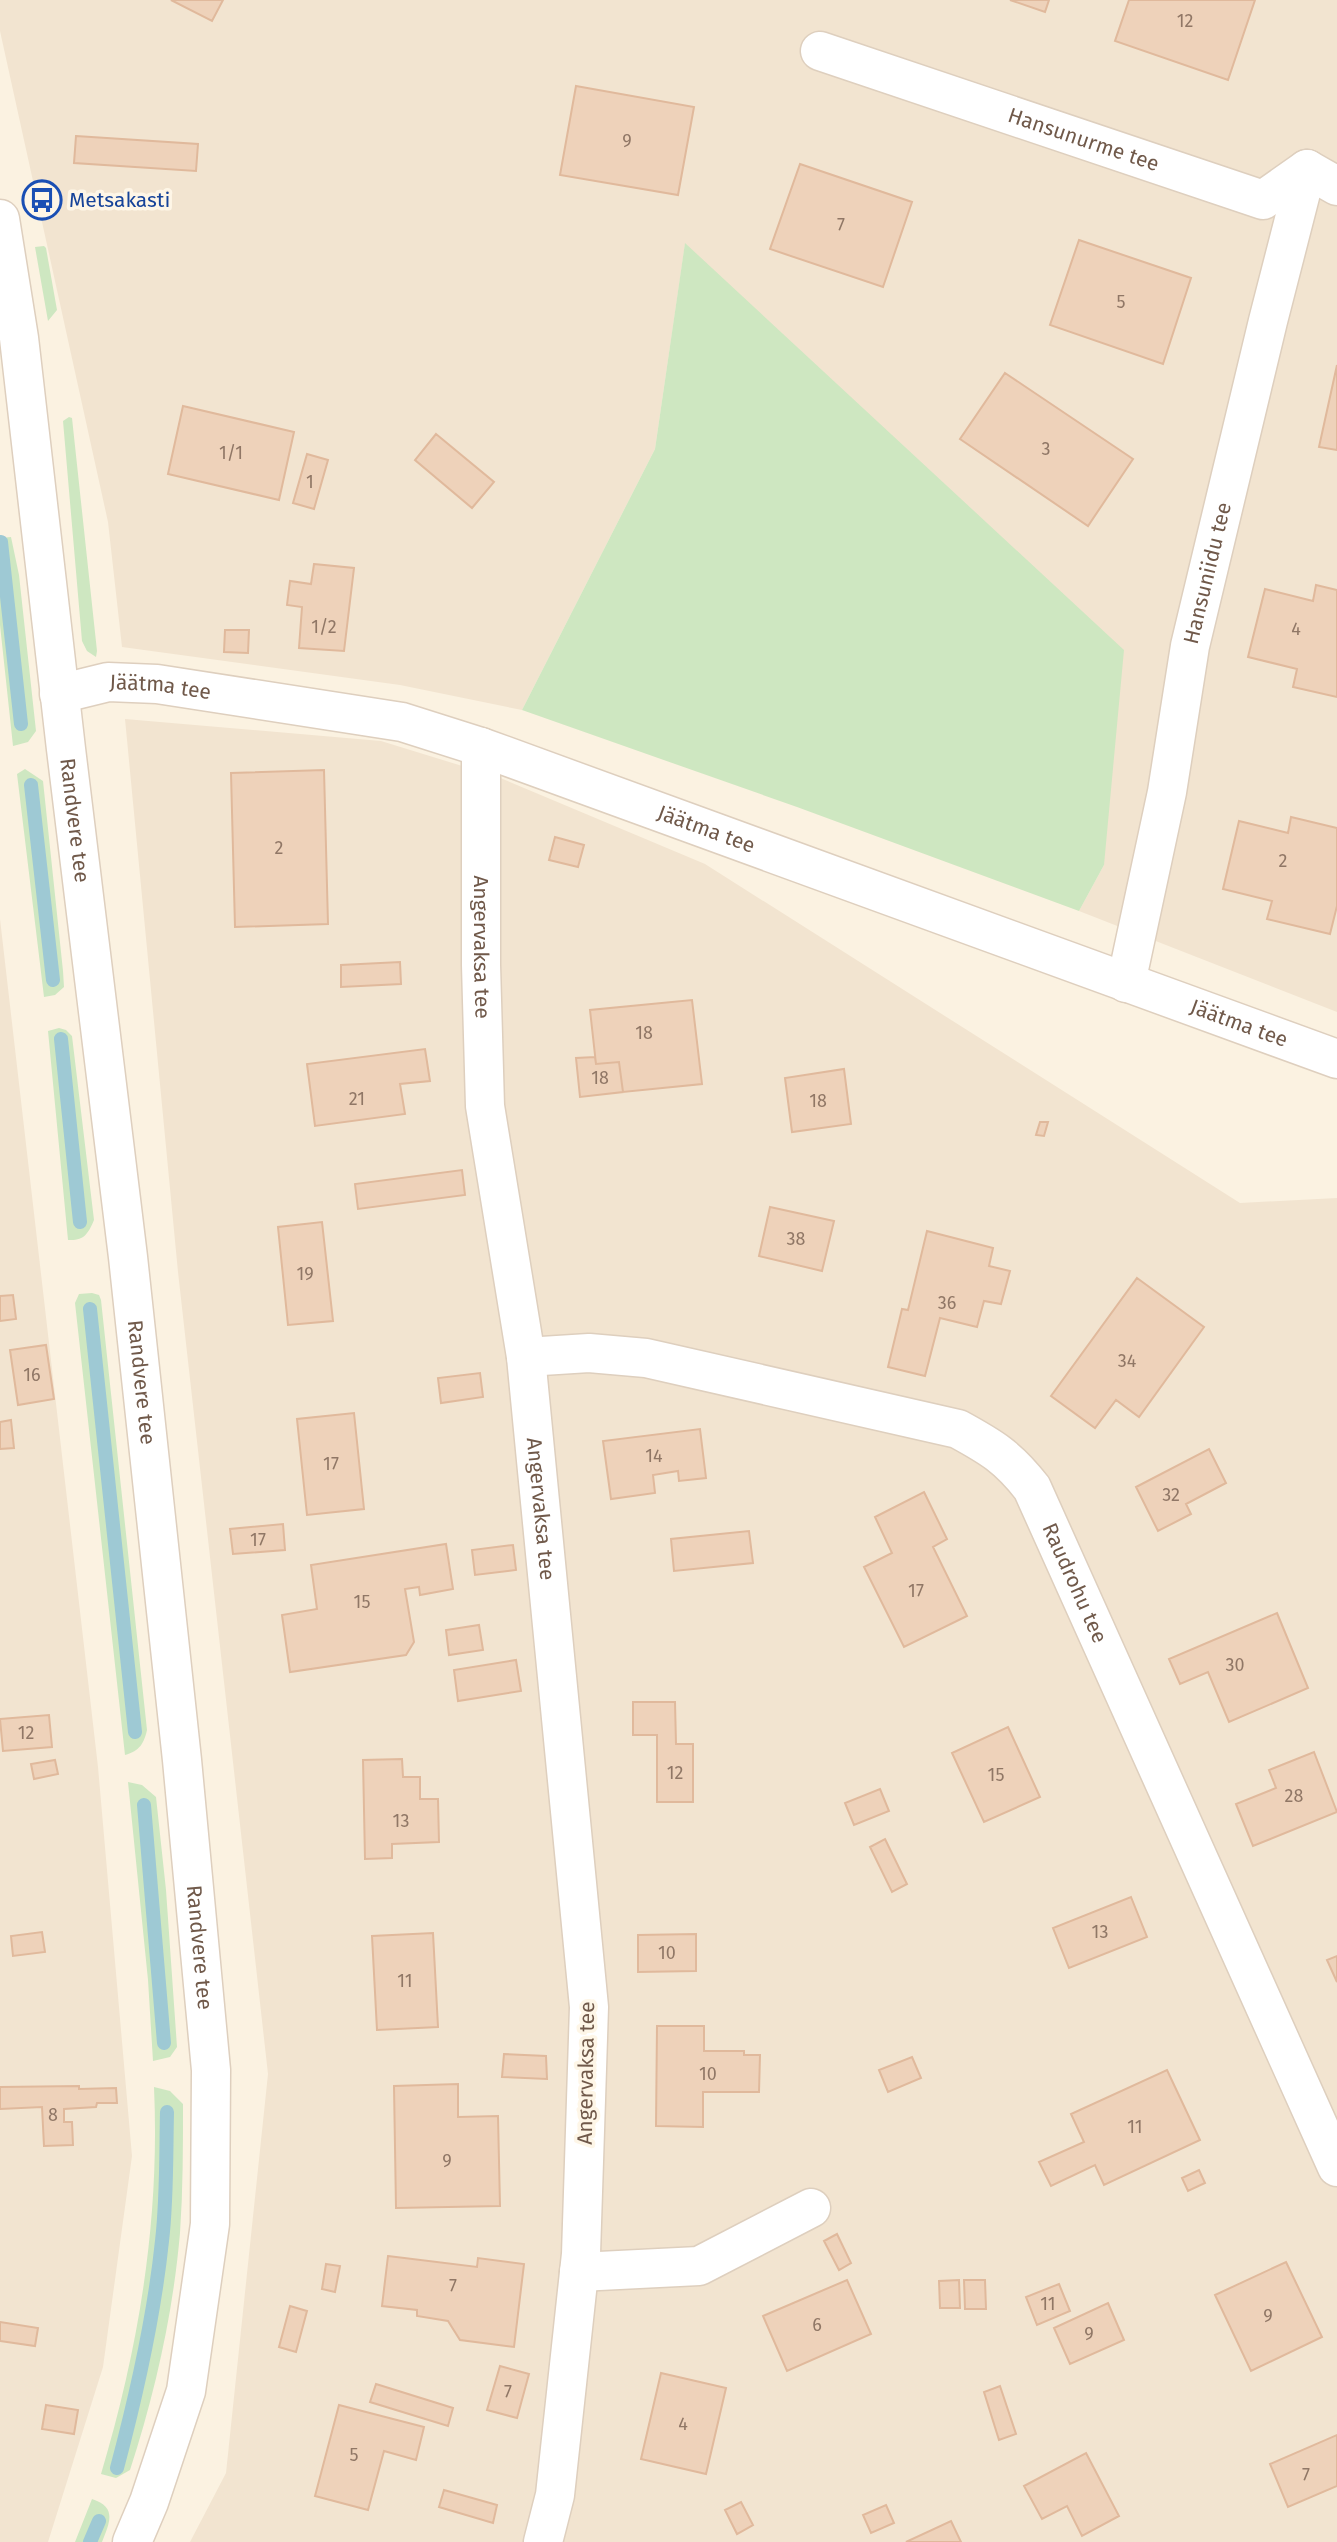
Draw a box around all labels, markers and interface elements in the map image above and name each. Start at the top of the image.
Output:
house number: 12 [1177,10,1193,32]
street label: Hansunurme tee [1004,102,1162,177]
house number: 9 [622,130,632,152]
bus stop icon: Metsakasti [21,179,63,221]
place label: Metsakasti [69,187,170,213]
house number: 7 [837,214,845,236]
house number: 5 [1116,291,1126,313]
house number: 3 [1042,438,1050,460]
house number: 1/1 [219,442,243,464]
house number: 1 [306,471,314,493]
street label: Hansuniidu tee [1178,500,1237,647]
house number: 1/2 [311,616,337,638]
house number: 4 [1291,618,1301,640]
street label: Jäätma tee [109,669,213,705]
street label: Randvere tee [54,757,95,884]
street label: Jäätma tee [654,799,759,859]
house number: 2 [275,837,284,859]
house number: 2 [1279,850,1288,872]
street label: Angervaksa tee [468,875,496,1019]
street label: Jäätma tee [1187,994,1291,1053]
house number: 18 [635,1022,653,1044]
house number: 18 [591,1067,609,1089]
house number: 21 [349,1088,365,1110]
house number: 18 [809,1090,827,1112]
house number: 38 [787,1228,806,1250]
house number: 19 [296,1263,314,1285]
house number: 36 [938,1292,956,1314]
street label: Randvere tee [122,1319,161,1446]
house number: 34 [1118,1350,1137,1372]
house number: 16 [23,1364,41,1386]
street label: Angervaksa tee [521,1436,561,1582]
house number: 14 [645,1445,663,1467]
house number: 17 [323,1453,339,1475]
house number: 32 [1162,1484,1180,1506]
street label: Raudrohu tee [1036,1519,1113,1647]
house number: 17 [250,1529,266,1551]
house number: 17 [908,1580,924,1602]
house number: 15 [354,1591,370,1613]
house number: 30 [1225,1654,1245,1676]
house number: 12 [18,1722,34,1744]
house number: 12 [667,1762,683,1784]
house number: 15 [988,1764,1004,1786]
house number: 28 [1285,1785,1303,1807]
house number: 13 [393,1810,409,1832]
street label: Randvere tee [181,1884,218,2011]
house number: 13 [1092,1921,1108,1943]
house number: 10 [658,1942,676,1964]
house number: 11 [397,1970,413,1992]
street label: Angervaksa tee [572,2001,600,2145]
house number: 10 [699,2063,717,2085]
house number: 8 [48,2104,58,2126]
house number: 11 [1127,2116,1143,2138]
house number: 9 [442,2150,452,2172]
house number: 7 [449,2275,457,2297]
house number: 11 [1040,2293,1056,2315]
house number: 9 [1263,2305,1273,2327]
house number: 6 [812,2314,822,2336]
house number: 9 [1084,2323,1094,2345]
house number: 7 [504,2381,512,2403]
house number: 4 [678,2413,688,2435]
house number: 5 [349,2444,359,2466]
house number: 7 [1302,2464,1310,2486]

